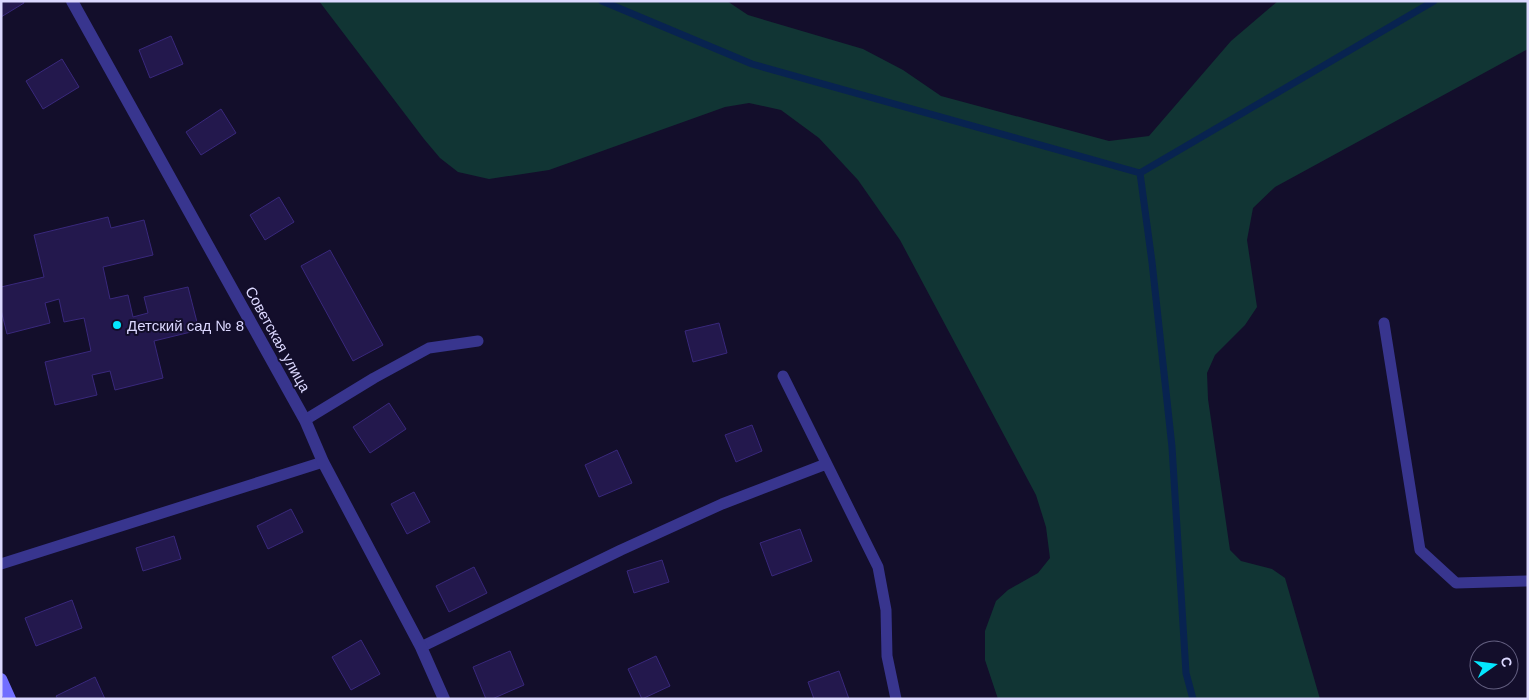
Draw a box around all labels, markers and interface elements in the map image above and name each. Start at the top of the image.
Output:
street label: Советская улица [242,283,314,395]
place label: Детский сад № 8 [127,317,244,334]
marker: Детский сад № 8 [111,319,123,331]
north arrow [1469,640,1519,690]
text: С [1498,655,1516,669]

